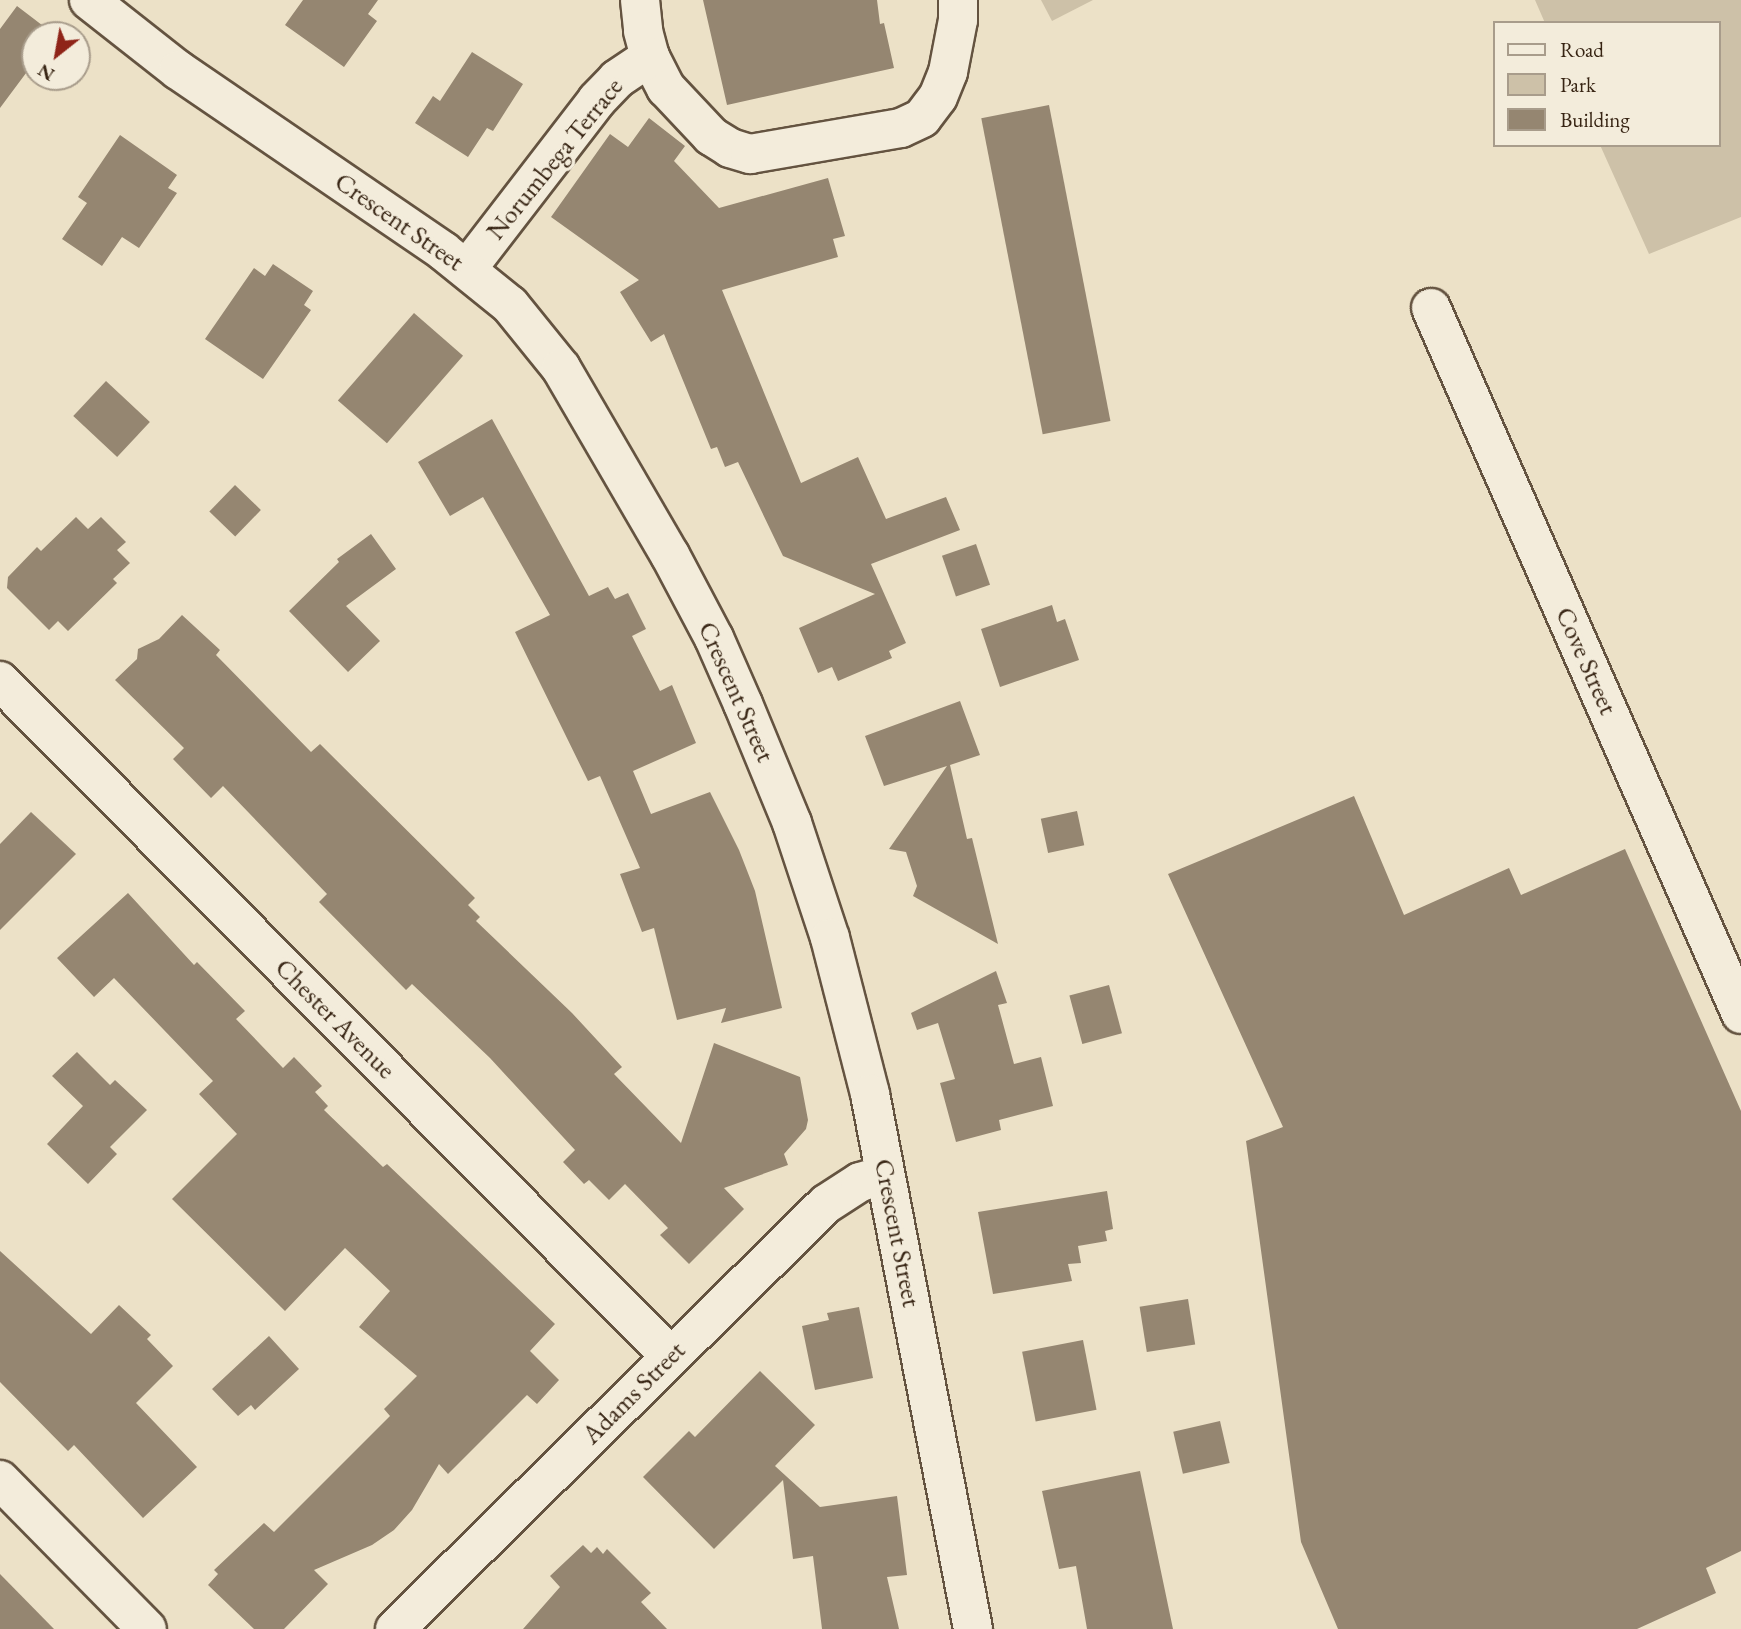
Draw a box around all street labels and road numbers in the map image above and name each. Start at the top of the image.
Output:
street label: Norumbega Terrace [480,72,630,246]
street label: Crescent Street [329,166,469,278]
street label: Cove Street [1549,603,1623,719]
street label: Crescent Street [691,617,781,767]
street label: Chester Avenue [268,952,402,1086]
street label: Crescent Street [867,1156,927,1310]
street label: Adams Street [576,1335,692,1451]

